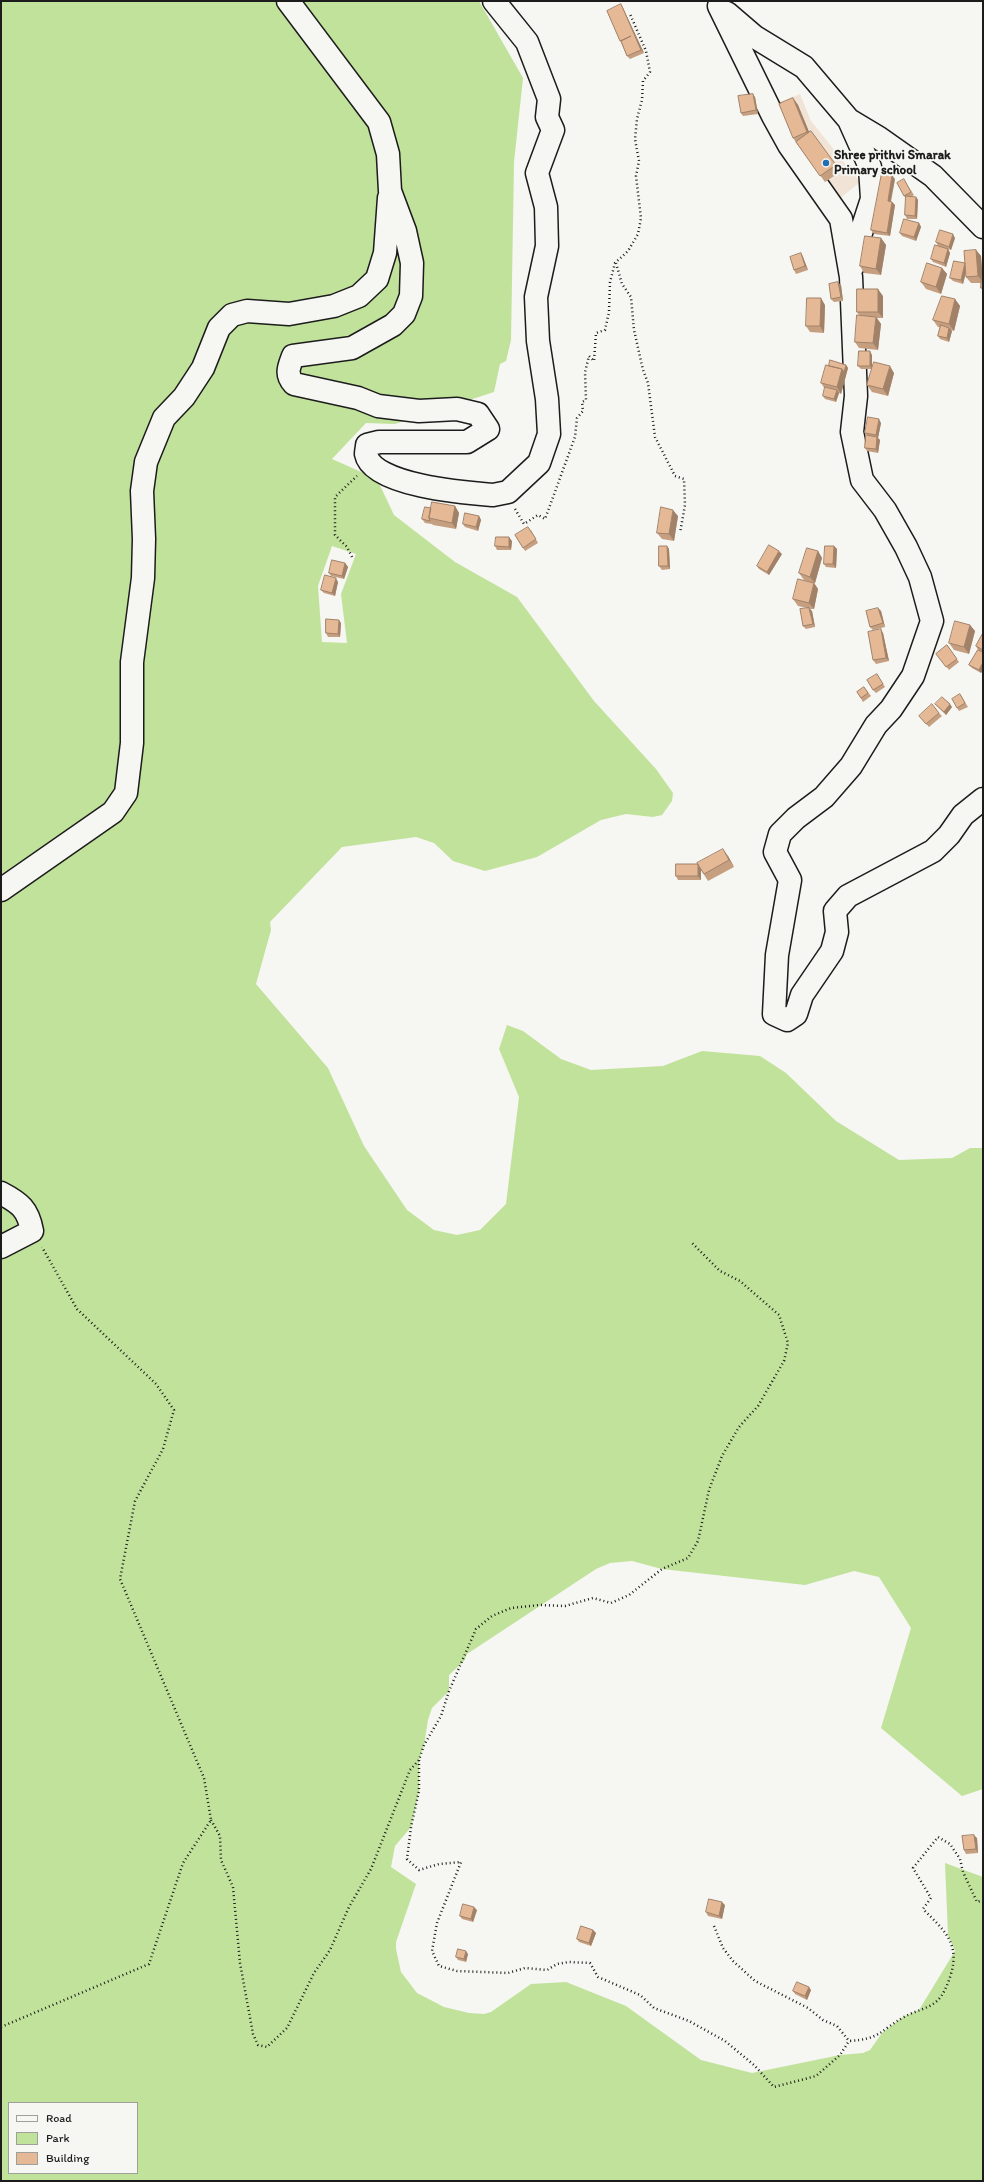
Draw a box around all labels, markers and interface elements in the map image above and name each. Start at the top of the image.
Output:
place label: Shree prithvi Smarak Primary school [834,148,951,179]
marker: Shree prithvi Smarak Primary school [821,158,831,168]
legend [8,2102,138,2174]
text: Road [46,2111,72,2125]
text: Park [46,2131,70,2145]
text: Building [46,2151,89,2165]

